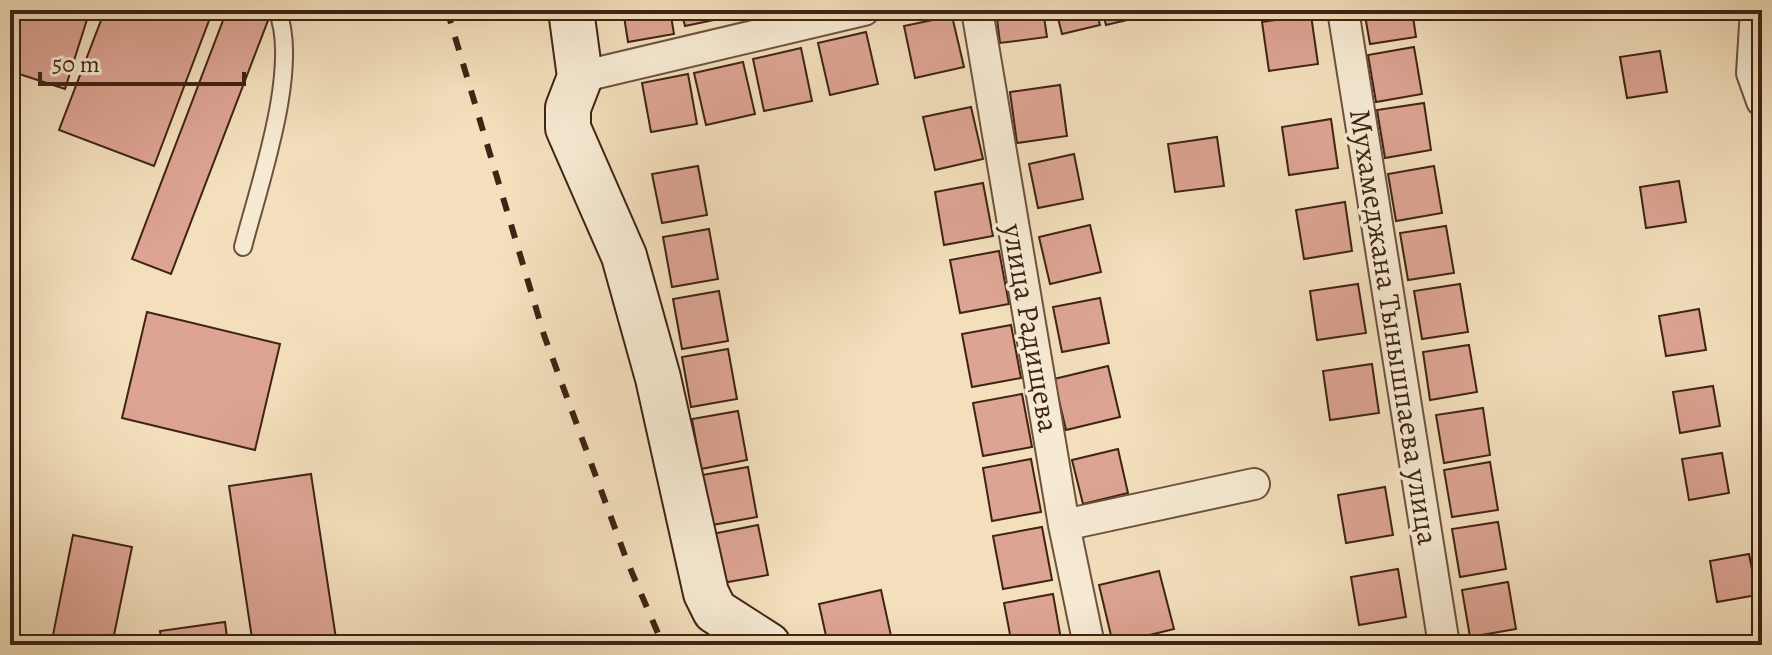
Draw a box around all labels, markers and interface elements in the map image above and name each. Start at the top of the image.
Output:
scale bar [40,36,244,86]
text: 50 m [52,48,100,80]
street label: Мухамеджана Тынышпаева улица [1340,106,1448,548]
street label: улица Радищева [993,220,1069,436]

